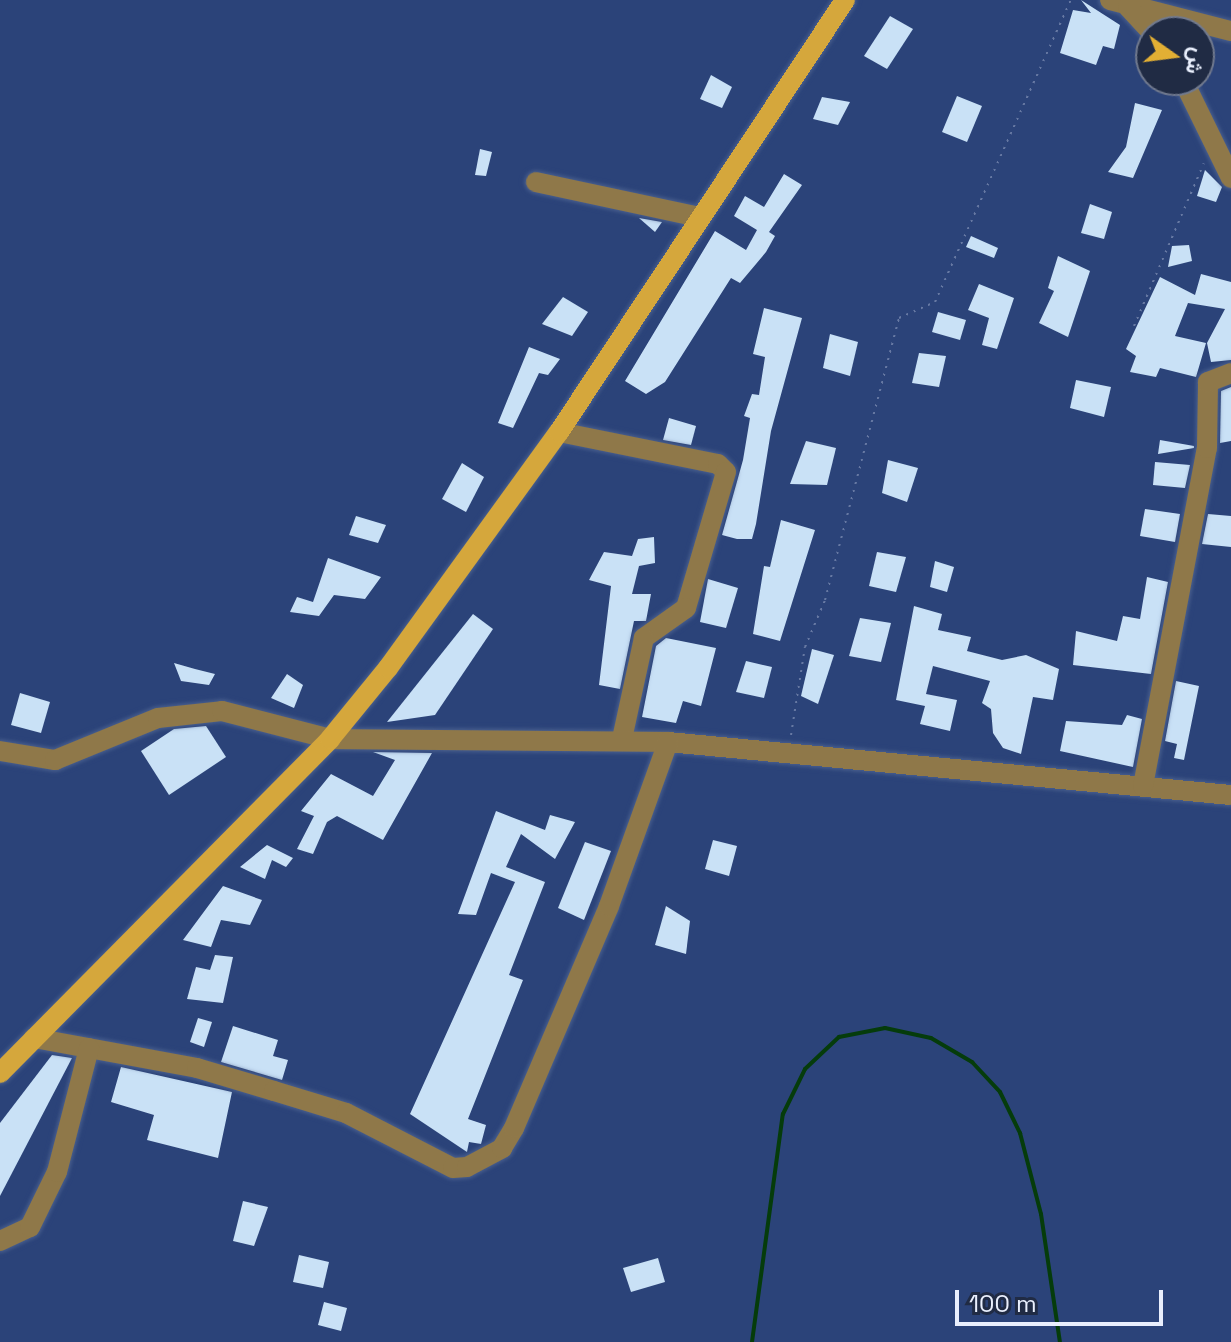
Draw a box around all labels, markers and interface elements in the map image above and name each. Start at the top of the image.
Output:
north arrow [1135,16,1215,96]
text: ش [1180,45,1213,78]
scale bar [959,1274,1167,1324]
text: 100 m [969,1288,1037,1319]

